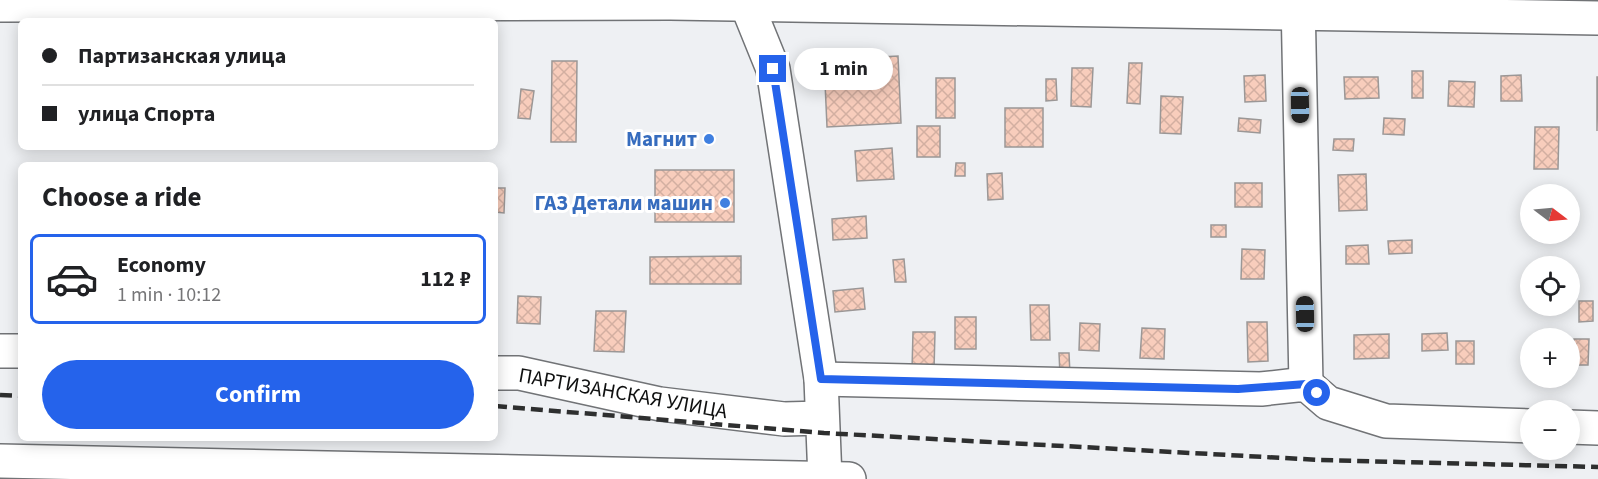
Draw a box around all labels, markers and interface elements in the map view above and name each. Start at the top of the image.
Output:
text: Партизанская улица [78,40,286,72]
callout: 1 min [794,48,893,90]
route end [759,55,786,82]
text: 1 min [819,55,868,83]
car [1291,87,1309,123]
text: улица Спорта [78,98,215,130]
place label: Магнит [626,124,697,154]
marker: Магнит [702,132,716,146]
text: Choose a ride [42,178,202,217]
north arrow [1520,184,1580,244]
map controls [1520,184,1580,460]
place label: ГАЗ Детали машин [535,188,713,218]
marker: ГАЗ Детали машин [718,196,732,210]
text: Economy [117,249,206,281]
icon: car [45,252,99,306]
button: locate [1520,256,1580,316]
text: 112 ₽ [420,263,471,295]
text: 1 min · 10:12 [117,281,221,309]
car [1296,296,1314,332]
button: + [1520,328,1580,388]
button: Confirm [42,360,474,429]
street label: ПАРТИЗАНСКАЯ УЛИЦА [516,360,730,426]
route start [1303,379,1330,406]
button: − [1520,400,1580,460]

